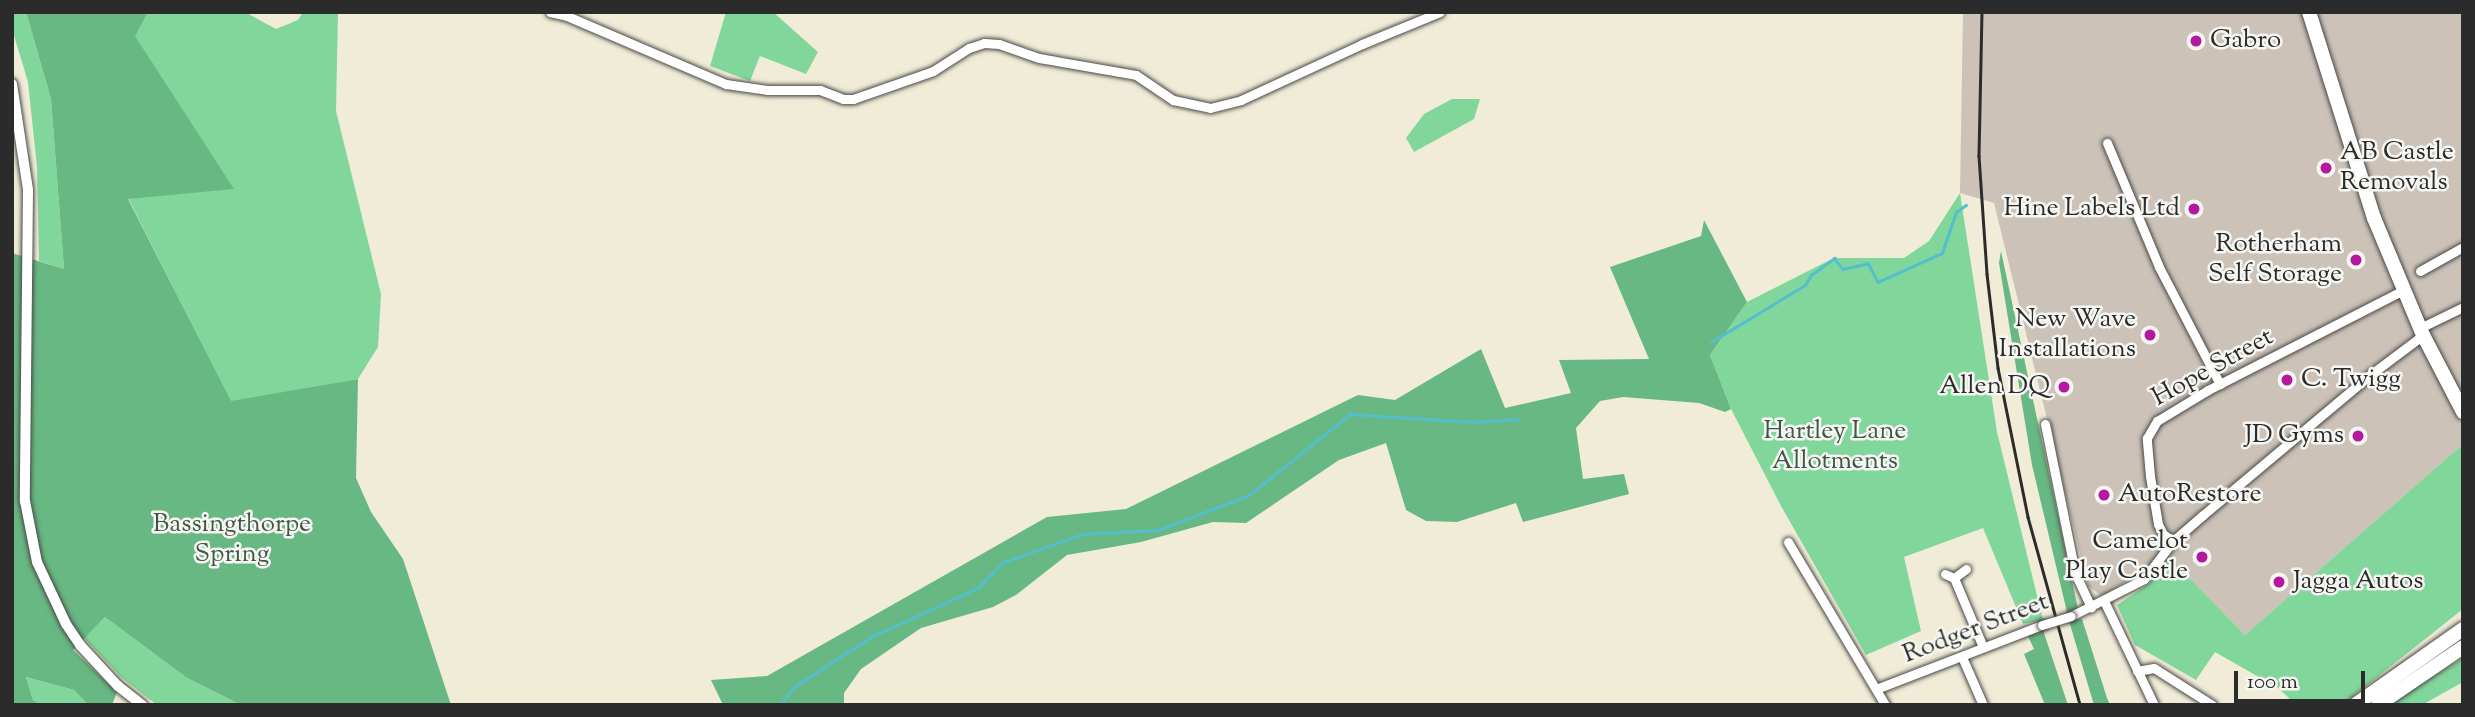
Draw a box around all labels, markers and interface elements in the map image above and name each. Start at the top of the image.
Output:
place label: Gabro [2210,25,2281,57]
marker: Gabro [2188,33,2204,49]
place label: AB Castle Removals [2340,137,2454,198]
marker: AB Castle Removals [2318,160,2334,176]
place label: Hine Labels Ltd [2004,193,2180,225]
marker: Hine Labels Ltd [2186,201,2202,217]
place label: Rotherham Self Storage [2208,229,2342,290]
marker: Rotherham Self Storage [2348,252,2364,268]
place label: New Wave Installations [1999,304,2136,366]
street label: Hope Street [2147,322,2279,414]
marker: New Wave Installations [2142,327,2158,343]
place label: C. Twigg [2301,364,2401,396]
place label: Allen DQ [1939,371,2050,403]
marker: C. Twigg [2279,372,2295,388]
marker: Allen DQ [2056,379,2072,395]
park label: Hartley Lane Allotments [1764,416,1906,478]
place label: JD Gyms [2244,420,2344,452]
marker: JD Gyms [2350,428,2366,444]
place label: AutoRestore [2118,479,2262,511]
marker: AutoRestore [2096,487,2112,503]
park label: Bassingthorpe Spring [153,509,311,570]
place label: Camelot Play Castle [2065,526,2188,588]
marker: Camelot Play Castle [2194,549,2210,565]
place label: Jagga Autos [2293,566,2423,598]
marker: Jagga Autos [2271,574,2287,590]
street label: Rodger Street [1899,587,2053,671]
scale bar [2237,658,2368,702]
text: 100 m [2247,668,2298,698]

